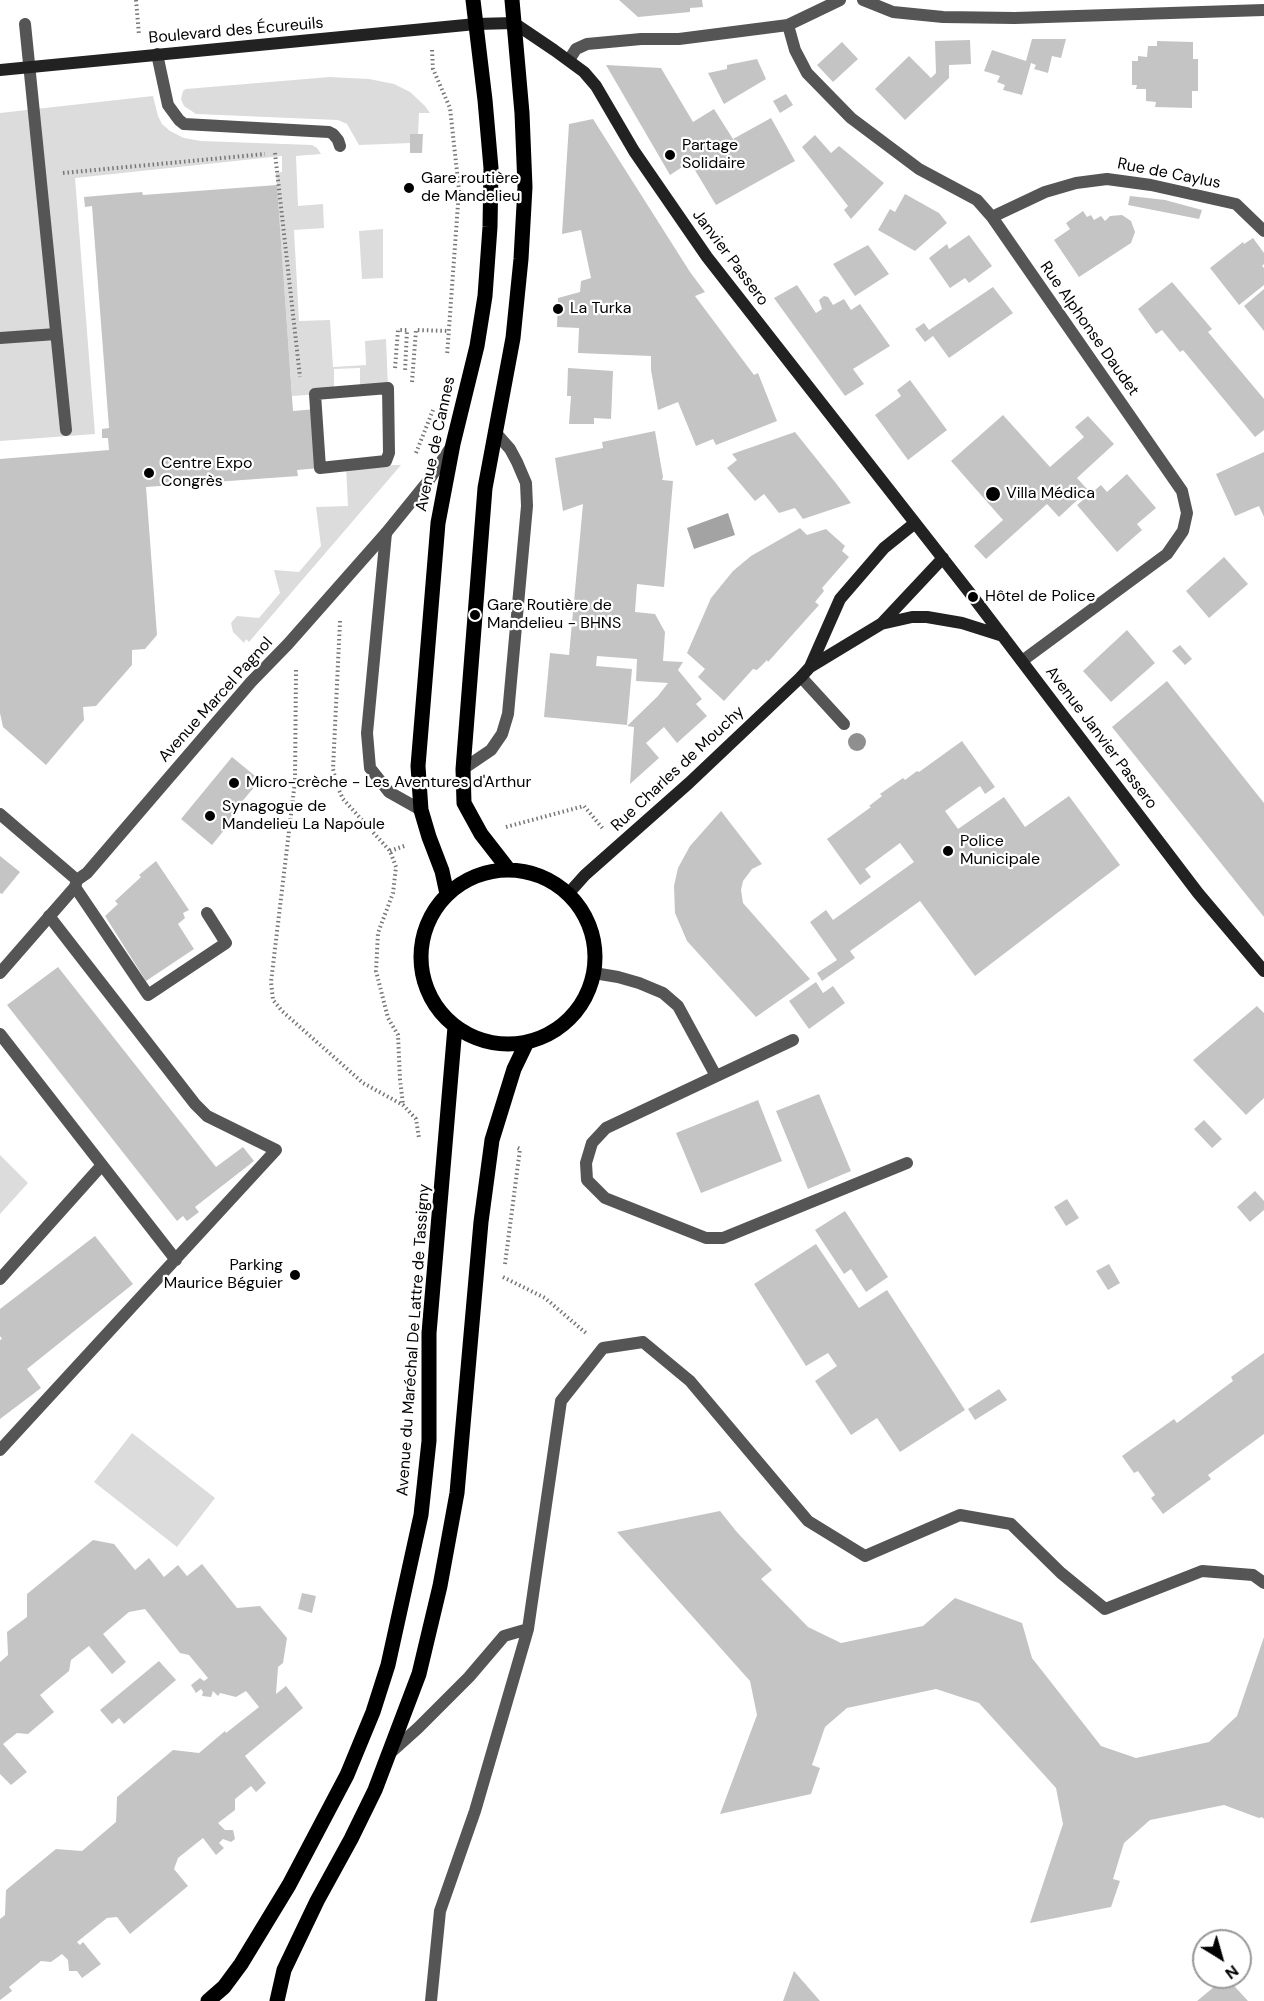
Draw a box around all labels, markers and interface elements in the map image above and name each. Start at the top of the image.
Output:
street label: Boulevard des Écureuils [148,14,324,48]
place label: Partage Solidaire [682,136,745,174]
marker: Partage Solidaire [663,148,677,162]
street label: Rue de Caylus [1116,155,1222,193]
place label: Gare routière de Mandelieu [421,169,521,207]
marker: Gare routière de Mandelieu [402,181,416,195]
street label: Janvier Passero [688,206,772,310]
street label: Rue Alphonse Daudet [1035,258,1143,400]
place label: La Turka [570,299,631,319]
marker: La Turka [551,302,565,316]
street label: Avenue de Cannes [412,375,460,513]
place label: Centre Expo Congrès [161,454,252,492]
marker: Centre Expo Congrès [142,466,156,480]
place label: Villa Médica [1006,484,1095,504]
marker: Villa Médica [984,485,1002,503]
place label: Hôtel de Police [985,587,1095,607]
marker: Hôtel de Police [966,590,980,604]
place label: Gare Routière de Mandelieu - BHNS [487,596,621,634]
marker: Gare Routière de Mandelieu - BHNS [468,608,482,622]
street label: Avenue Marcel Pagnol [155,634,277,766]
street label: Avenue Janvier Passero [1041,663,1161,813]
street label: Rue Charles de Mouchy [608,702,748,836]
place label: Micro-crèche - Les Aventures d'Arthur [246,773,531,793]
marker: Micro-crèche - Les Aventures d'Arthur [227,776,241,790]
place label: Synagogue de Mandelieu La Napoule [222,797,385,835]
marker: Synagogue de Mandelieu La Napoule [203,809,217,823]
place label: Police Municipale [960,832,1040,870]
marker: Police Municipale [941,844,955,858]
street label: Avenue du Maréchal De Lattre de Tassigny [394,1183,434,1497]
place label: Parking Maurice Béguier [164,1256,283,1294]
marker: Parking Maurice Béguier [288,1268,302,1282]
north arrow [1192,1929,1252,1989]
text: N [1221,1960,1243,1984]

